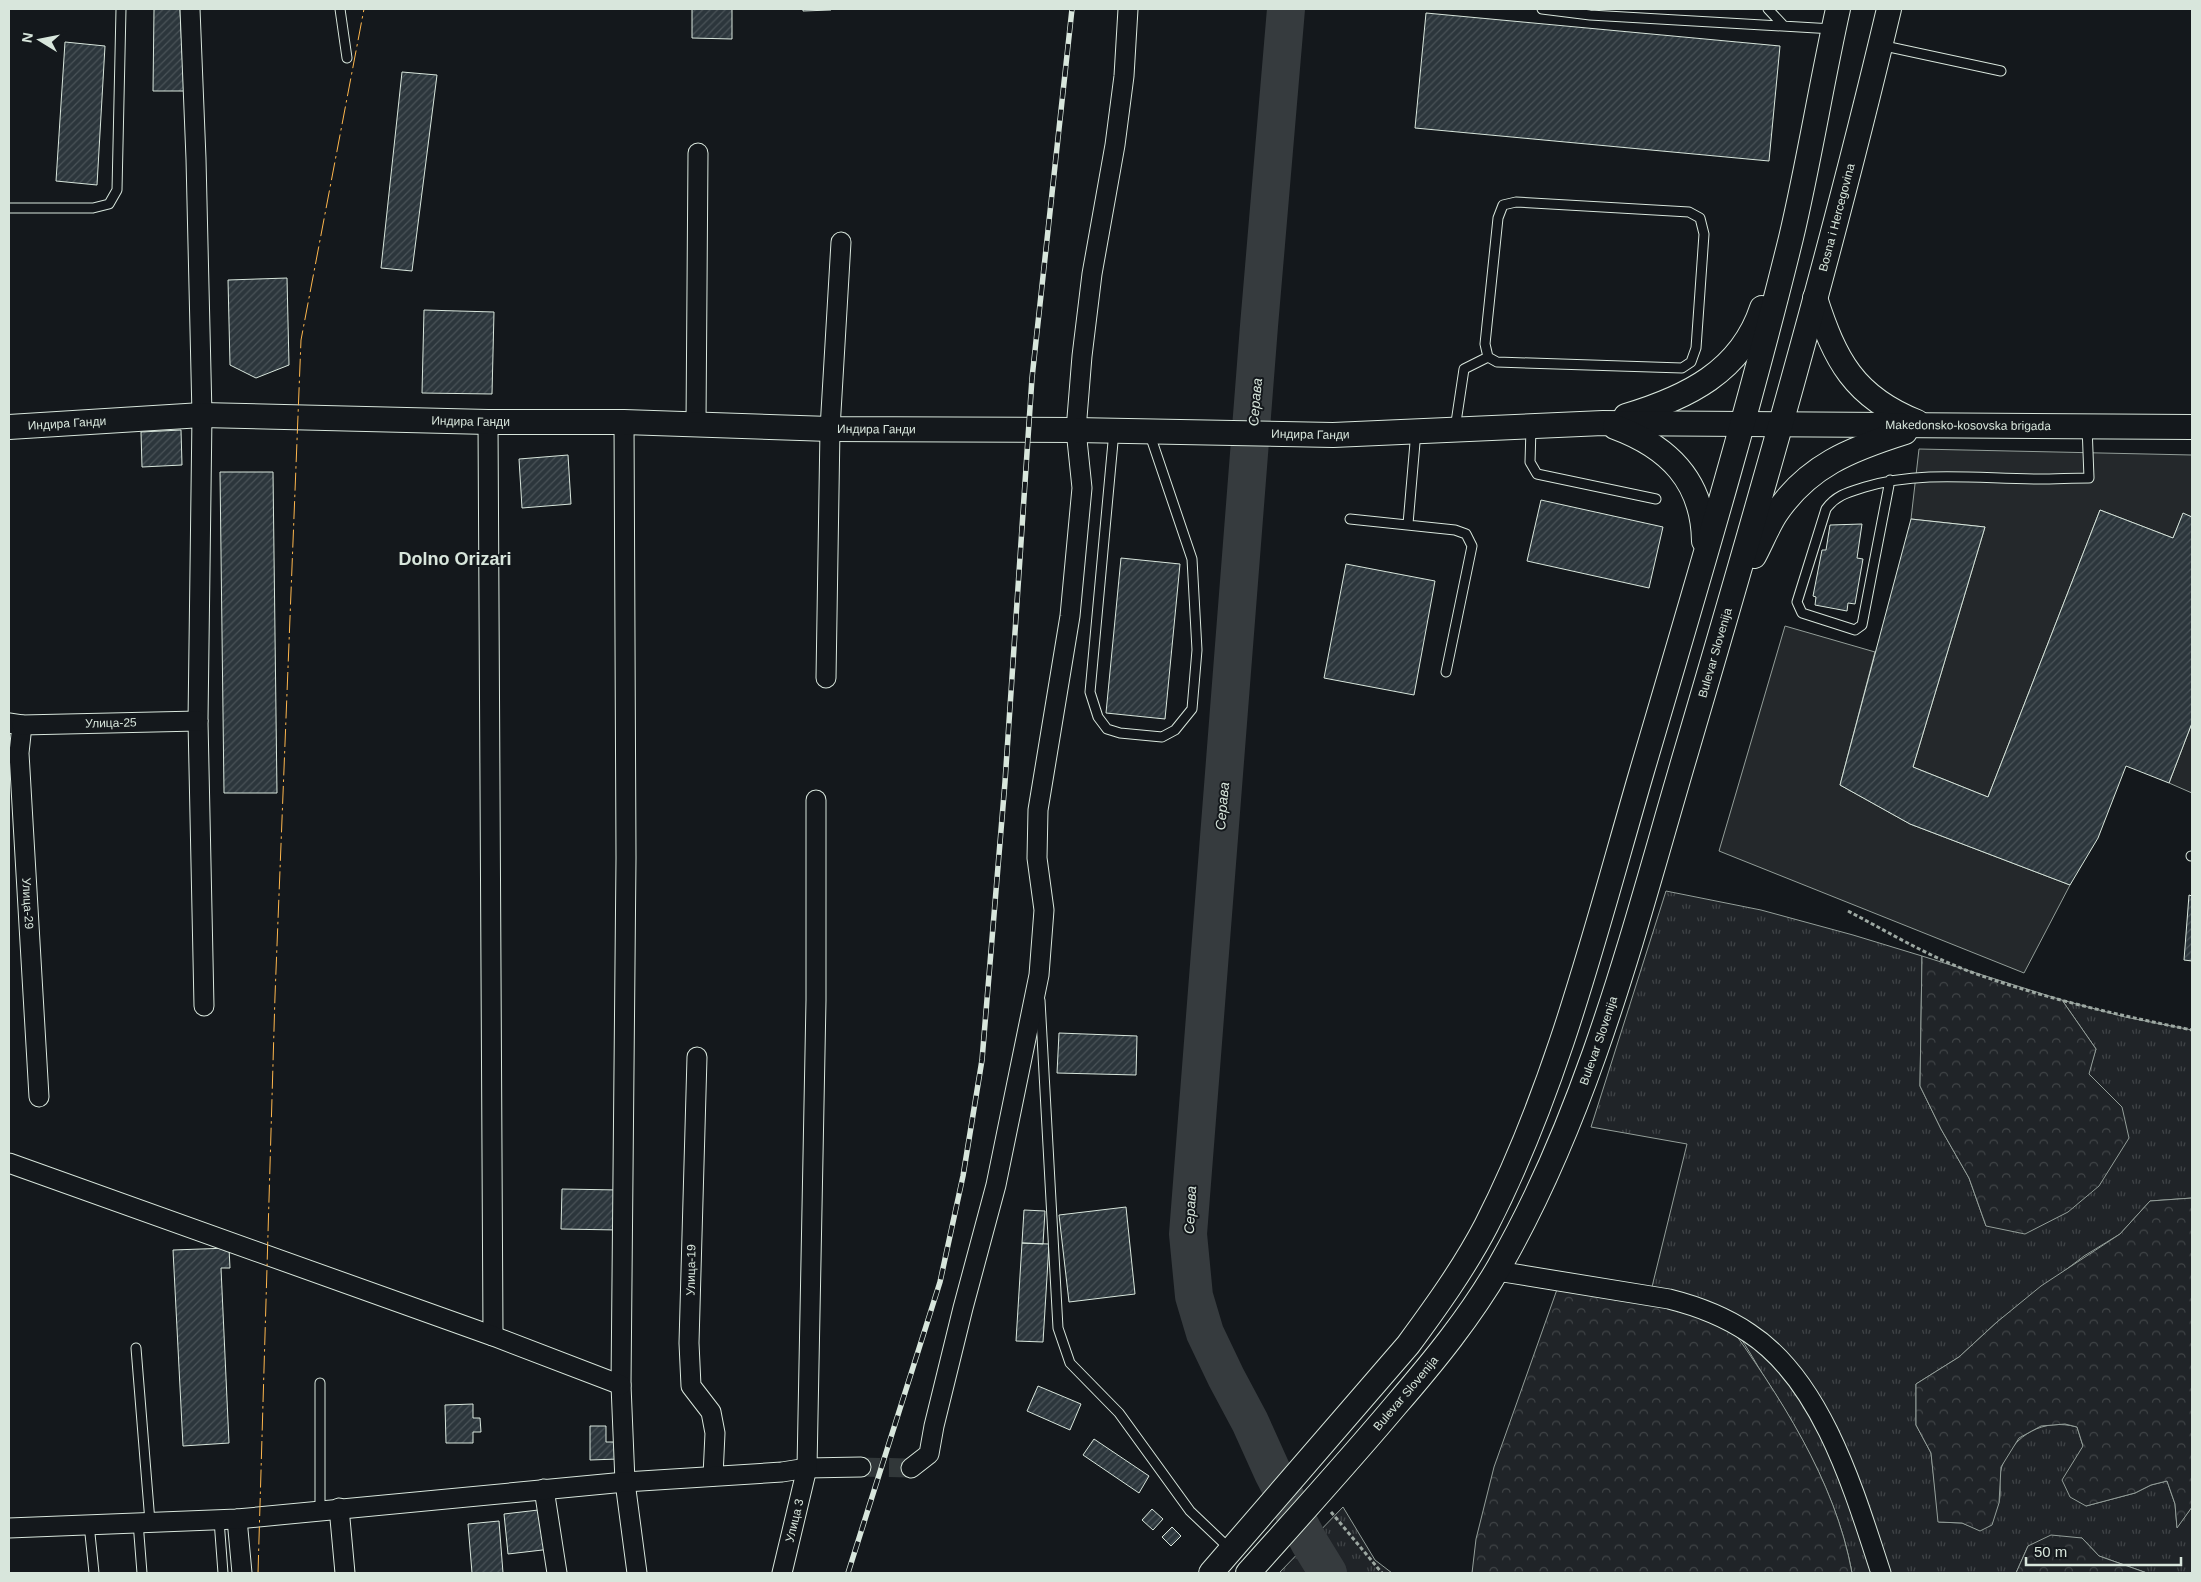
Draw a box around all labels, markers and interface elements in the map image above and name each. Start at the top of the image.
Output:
north arrow [15,15,65,65]
text: N [18,31,36,44]
street label: Bosna i Hercegovina [1816,162,1858,273]
water label: Серава [1245,377,1265,427]
street label: Индира Ганди [27,414,107,433]
street label: Индира Ганди [431,414,510,429]
street label: Makedonsko-kosovska brigada [1885,418,2051,433]
street label: Индира Ганди [837,422,916,436]
street label: Индира Ганди [1271,427,1350,442]
district label: Dolno Orizari [398,549,512,569]
street label: Bulevar Slovenija [1695,606,1735,699]
street label: Улица-25 [85,715,137,731]
water label: Серава [1212,781,1232,831]
street label: Улица-29 [19,877,36,930]
street label: Bulevar Slovenija [1577,994,1620,1087]
water label: Серава [1181,1185,1199,1235]
street label: Улица-19 [684,1244,698,1296]
street label: Bulevar Slovenija [1370,1353,1441,1433]
street label: Улица 3 [783,1497,807,1544]
scale bar [2026,1534,2181,1566]
text: 50 m [2034,1543,2067,1560]

